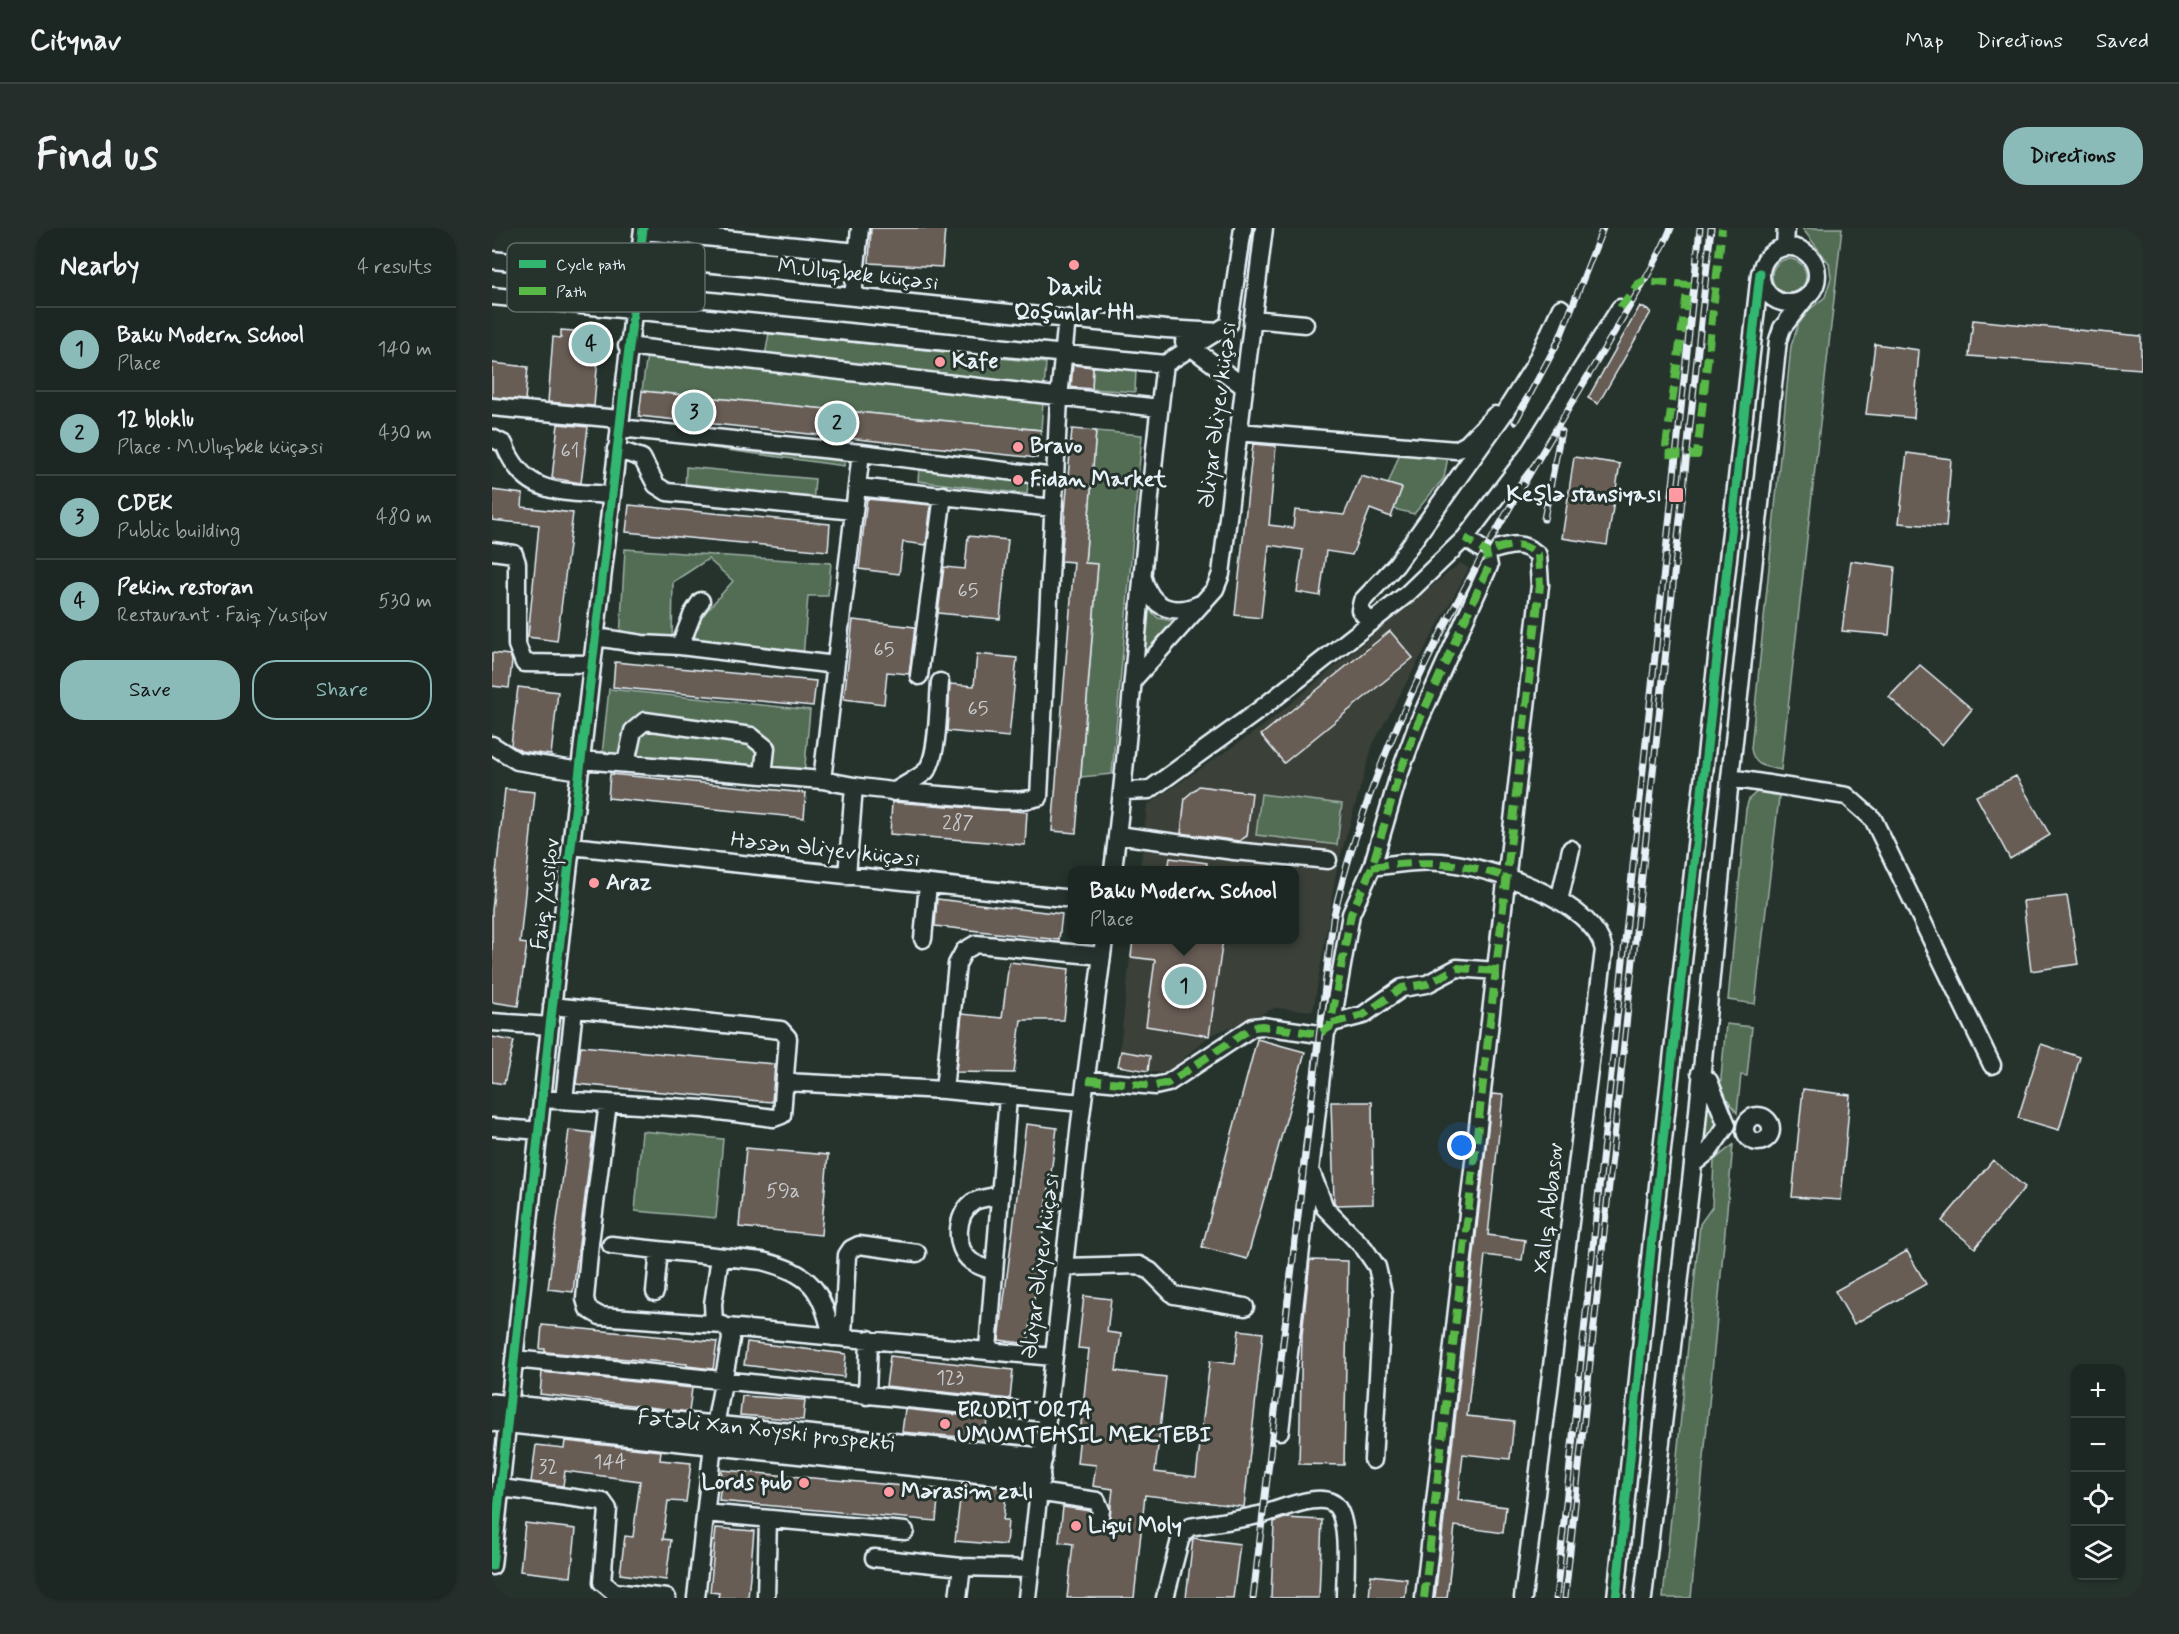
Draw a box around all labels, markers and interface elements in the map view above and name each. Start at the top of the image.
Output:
text: Citynav [30,23,121,60]
text: Map [1905,27,1944,55]
text: Directions [1977,27,2063,55]
text: Saved [2096,27,2149,55]
button: Directions [2003,127,2143,185]
text: Find us [36,129,158,184]
legend [507,243,705,312]
text: Nearby [60,250,139,284]
street label: M.Uluqbek küçəsi [776,253,940,297]
text: 4 results [357,254,432,281]
text: Cycle path [556,255,626,276]
marker: Daxili Qoşunlar HH [1067,258,1081,272]
place label: Daxili Qoşunlar HH [1014,274,1134,327]
text: Path [556,282,587,303]
street label: Əliyar Əliyev küçəsi [1193,320,1243,510]
text: Baku Modern School [117,322,304,350]
pin: 4 [572,322,610,366]
text: 1 [75,336,84,363]
text: 140 m [378,336,432,363]
place label: Kafe [952,348,998,376]
text: Place [117,350,161,377]
marker: Kafe [933,355,947,369]
pin: 3 [674,390,714,435]
pin: 2 [818,400,856,446]
text: 12 bloklu [117,406,194,434]
text: 2 [75,420,84,447]
text: 430 m [379,420,432,447]
place label: Bravo [1030,433,1083,461]
text: Place · M.Uluqbek küçəsi [117,434,323,461]
house number: 61 [561,438,579,465]
marker: Bravo [1011,440,1025,454]
place label: Fidan Market [1030,466,1168,494]
marker: Fidan Market [1011,473,1025,487]
place label: Keşlə stansiyası [1506,481,1662,509]
marker: Keşlə stansiyası [1667,486,1685,504]
text: CDEK [117,490,173,518]
text: 3 [75,504,84,531]
text: 480 m [376,504,432,531]
text: Public building [117,518,240,545]
text: Pekin restoran [117,574,254,602]
house number: 65 [958,578,978,605]
text: 4 [74,588,85,615]
text: 530 m [378,588,432,615]
text: Restaurant · Faiq Yusifov [117,602,327,629]
house number: 65 [874,637,894,664]
button: Save [60,660,240,720]
button: Share [252,660,432,720]
house number: 65 [968,696,988,723]
house number: 287 [942,810,974,837]
street label: Həsən Əliyev küçəsi [729,826,921,874]
street label: Faiq Yusifov [525,837,569,952]
popup [1068,866,1299,944]
place label: Araz [606,869,652,897]
marker: Araz [587,876,601,890]
text: Baku Modern School [1090,878,1277,906]
text: Place [1090,906,1134,933]
pin: 1 [1164,964,1204,1008]
your location [1447,1131,1476,1160]
street label: Xalıq Abbasov [1527,1141,1571,1275]
street label: Əliyar Əliyev küçəsi [1016,1171,1066,1361]
house number: 59a [766,1178,800,1205]
map controls [2071,1364,2125,1580]
button: + [2071,1364,2125,1418]
house number: 123 [936,1365,964,1392]
place label: ERUDIT ORTA UMUMTEHSIL MEKTEBI [957,1397,1211,1450]
street label: Fətəli Xan Xoyski prospekti [636,1404,896,1458]
marker: ERUDIT ORTA UMUMTEHSIL MEKTEBI [938,1417,952,1431]
button: − [2071,1418,2125,1472]
house number: 144 [594,1449,627,1476]
house number: 32 [538,1454,558,1481]
place label: Lords pub [701,1469,792,1497]
button: locate [2071,1472,2125,1526]
marker: Lords pub [797,1476,811,1490]
place label: Mərasim zalı [901,1478,1034,1506]
marker: Mərasim zalı [882,1485,896,1499]
place label: Liqui Moly [1088,1512,1182,1540]
marker: Liqui Moly [1069,1519,1083,1533]
button: layers [2071,1526,2125,1580]

